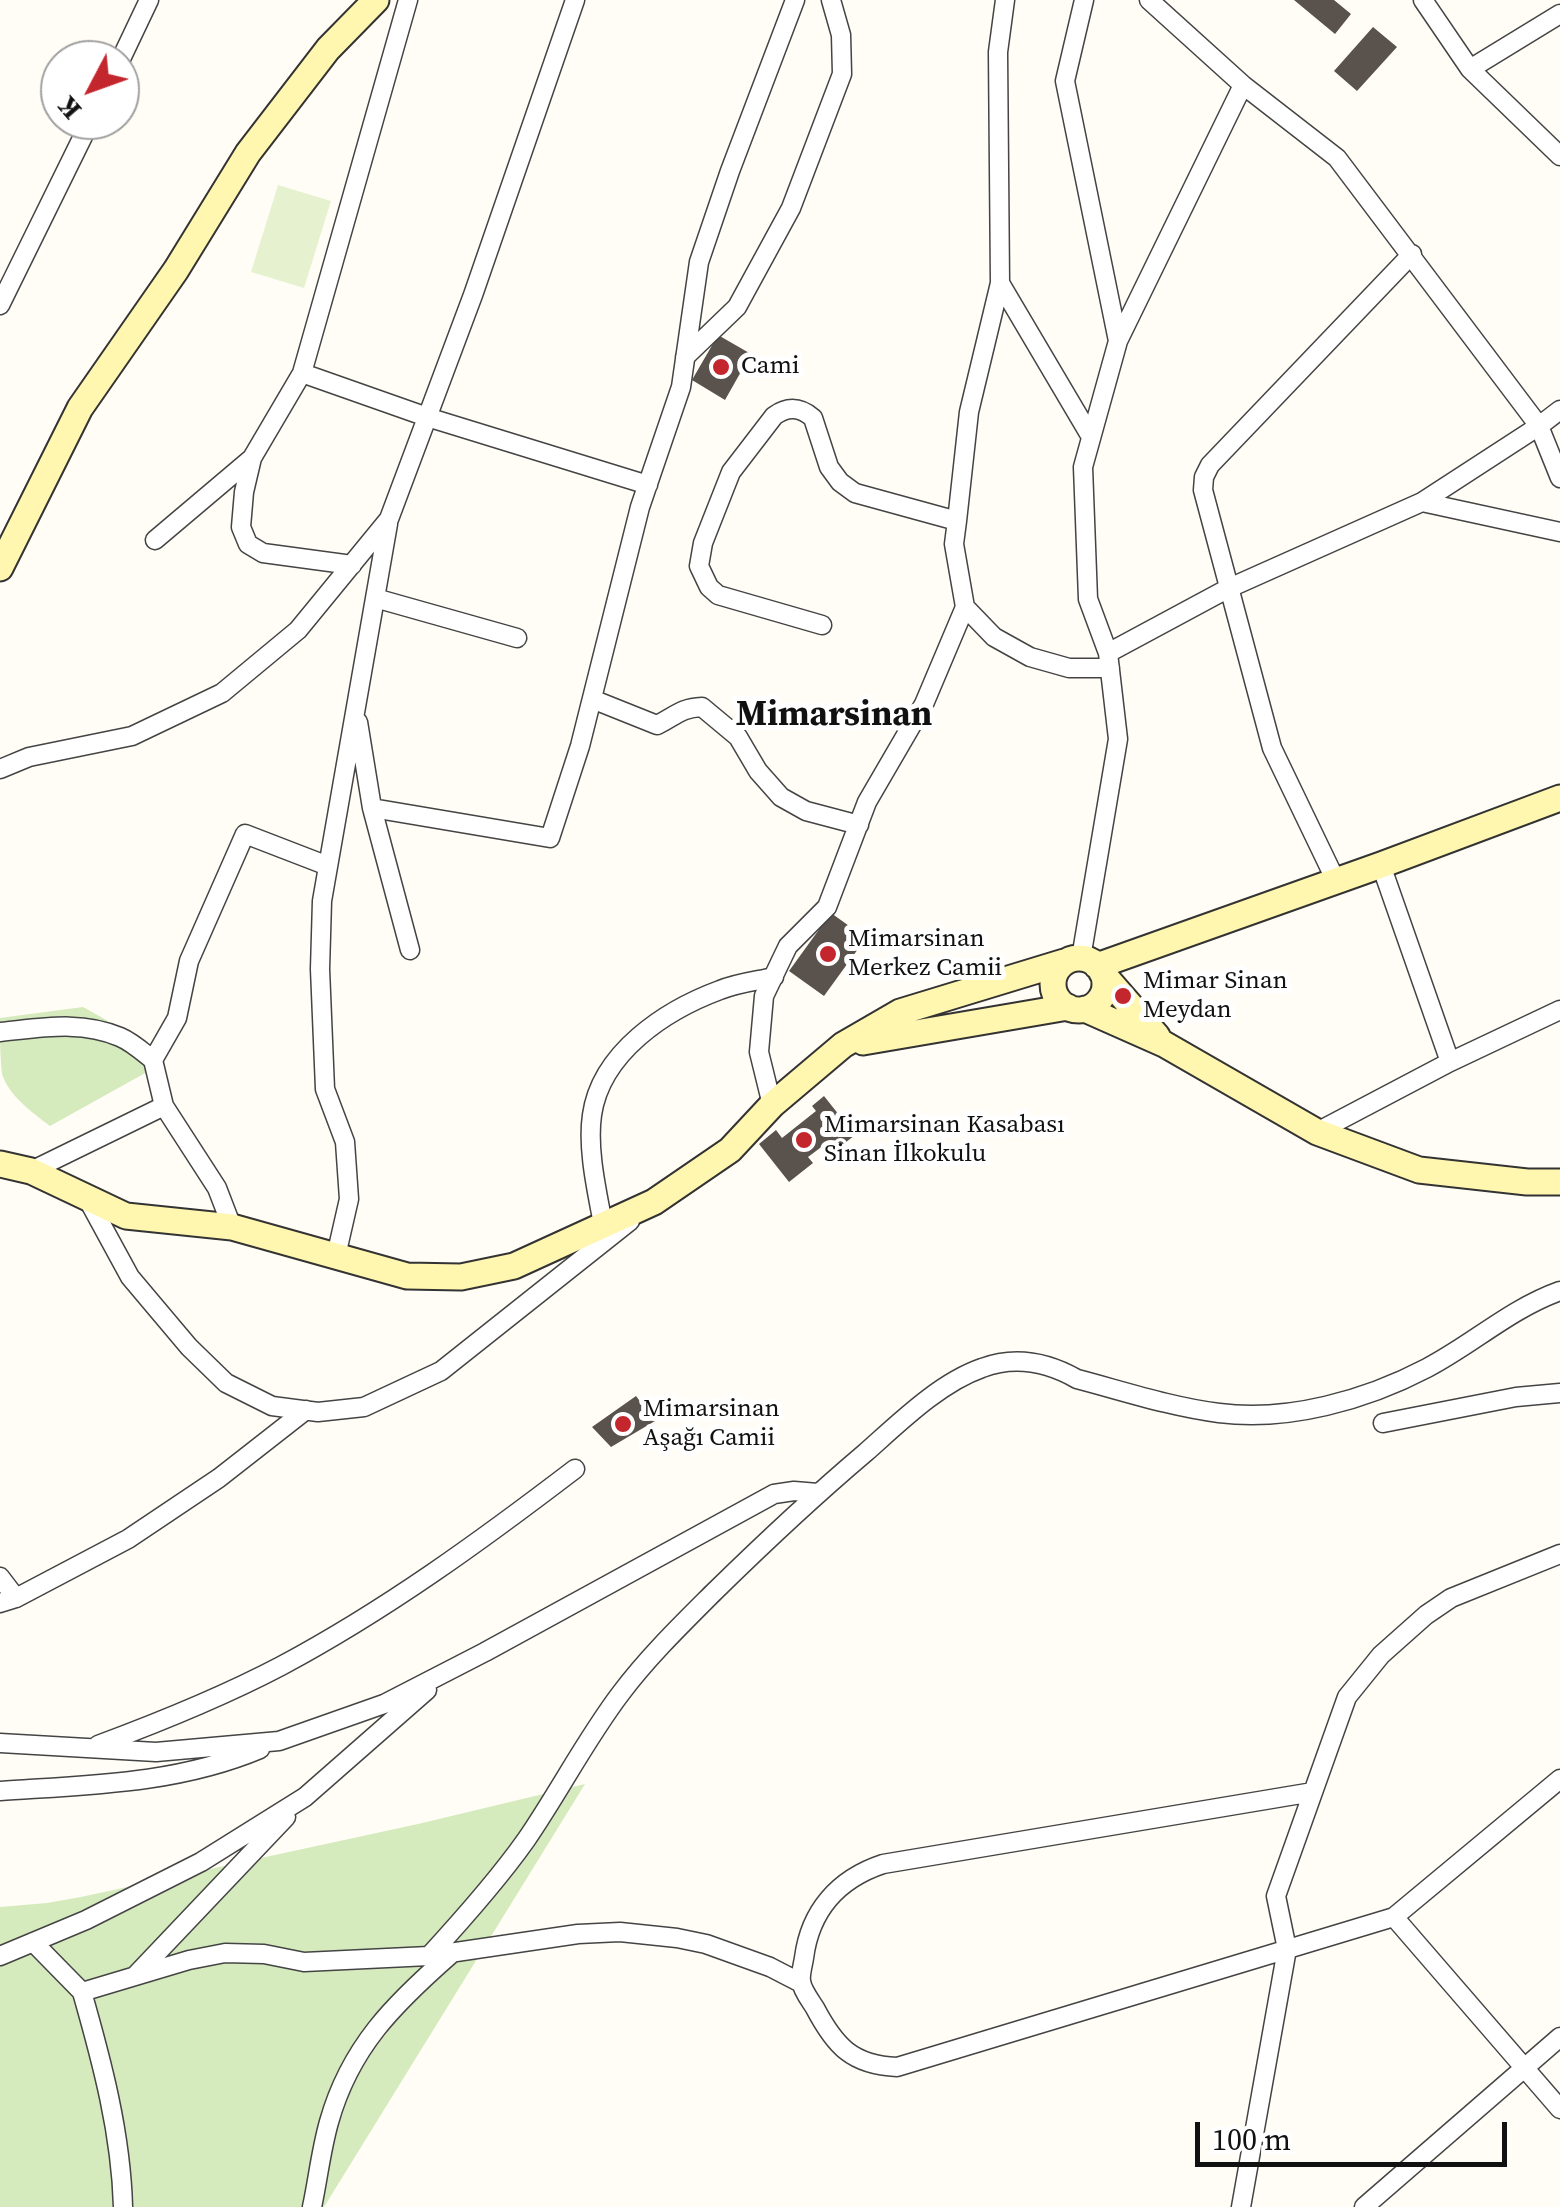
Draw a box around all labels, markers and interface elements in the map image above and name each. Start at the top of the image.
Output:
north arrow [40,40,140,140]
text: K [48,89,90,128]
place label: Cami [741,352,799,382]
marker: Cami [710,356,732,378]
district label: Mimarsinan [736,695,932,737]
place label: Mimarsinan Merkez Camii [848,925,1002,984]
marker: Mimarsinan Merkez Camii [817,943,839,965]
place label: Mimar Sinan Meydan [1143,967,1288,1026]
marker: Mimar Sinan Meydan [1112,985,1134,1007]
place label: Mimarsinan Kasabası Sinan İlkokulu [824,1111,1065,1170]
marker: Mimarsinan Kasabası Sinan İlkokulu [793,1129,815,1151]
place label: Mimarsinan Aşağı Camii [643,1395,780,1454]
marker: Mimarsinan Aşağı Camii [612,1413,634,1435]
scale bar [1200,2102,1512,2164]
text: 100 m [1212,2119,1291,2160]

